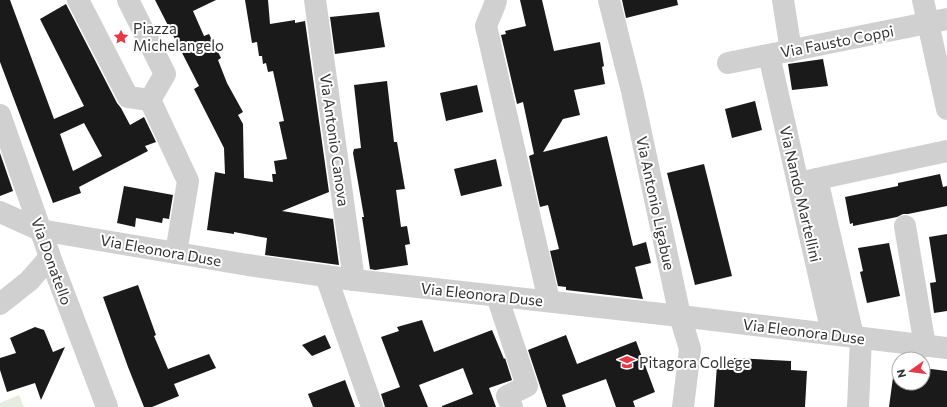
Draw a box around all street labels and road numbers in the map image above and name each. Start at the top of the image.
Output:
street label: Via Fausto Coppi [779,21,895,61]
street label: Via Antonio Canova [317,72,353,208]
street label: Via Nando Martellini [777,124,825,264]
street label: Via Antonio Ligabue [633,134,679,272]
street label: Via Donatello [28,215,76,307]
street label: Via Eleonora Duse [99,230,223,270]
street label: Via Eleonora Duse [420,279,544,309]
street label: Via Eleonora Duse [742,315,866,347]

